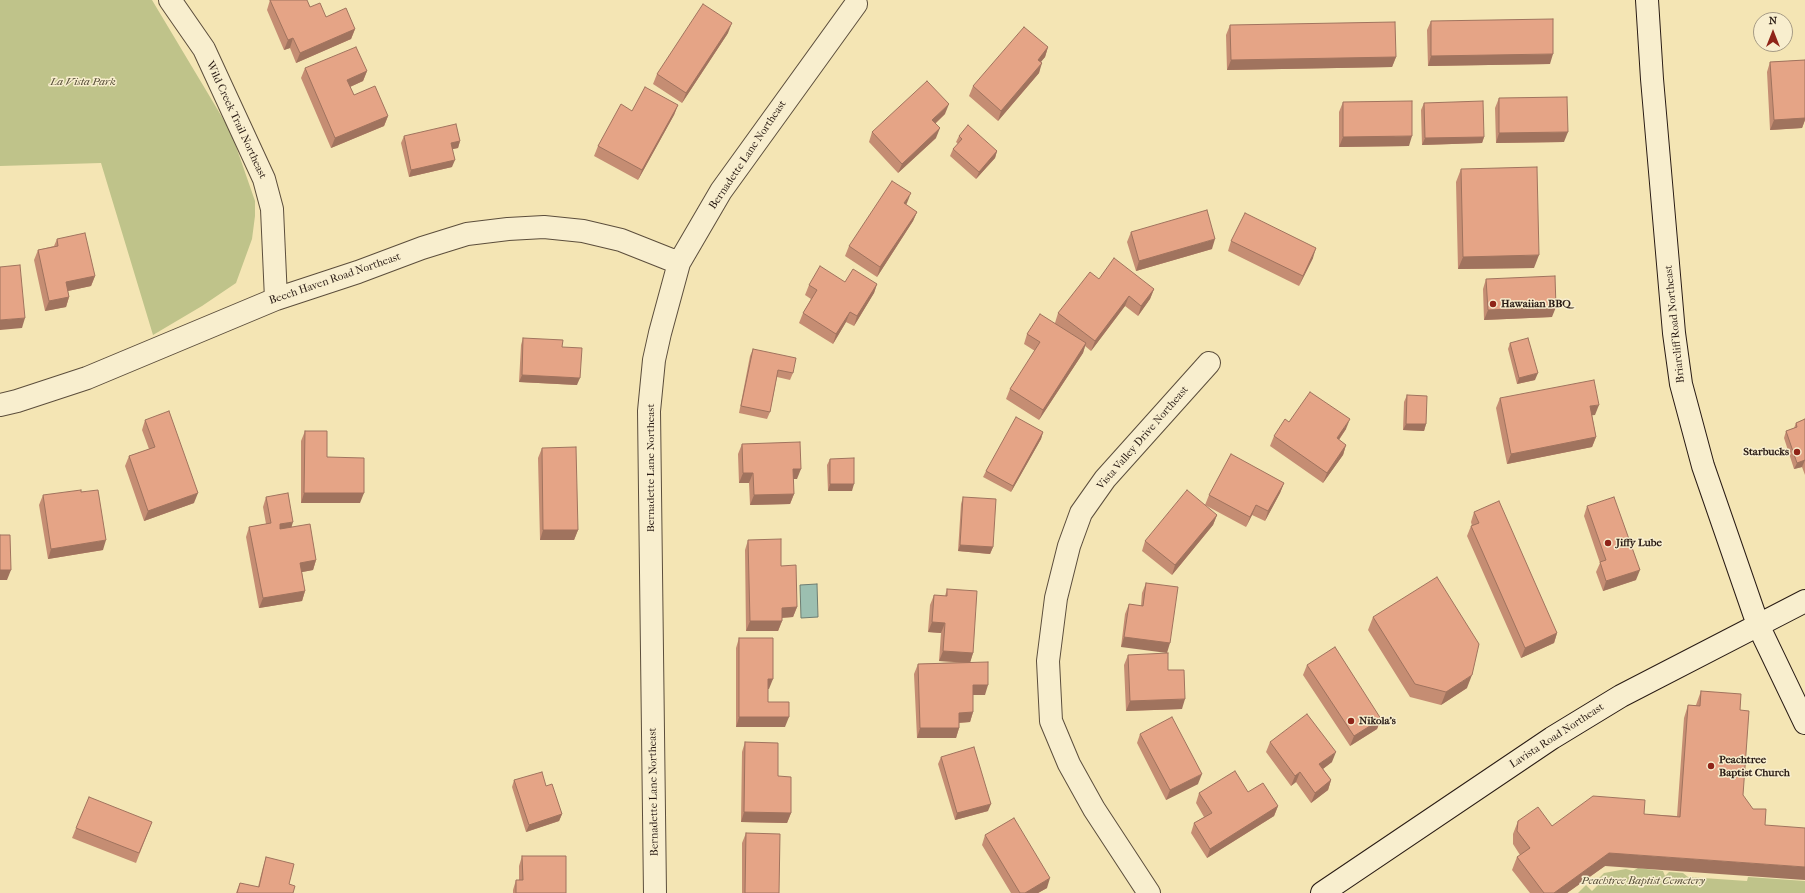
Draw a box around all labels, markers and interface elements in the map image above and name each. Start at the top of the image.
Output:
north arrow [1753,12,1793,52]
text: N [1769,14,1777,27]
street label: Wild Creek Trail Northeast [203,59,269,181]
park label: La Vista Park [50,75,116,89]
street label: Bernadette Lane Northeast [707,98,789,212]
street label: Beech Haven Road Northeast [267,250,403,308]
street label: Briarcliff Road Northeast [1662,264,1688,384]
place label: Hawaiian BBQ [1501,297,1571,311]
marker: Hawaiian BBQ [1488,299,1498,309]
street label: Vista Valley Drive Northeast [1094,383,1192,493]
street label: Bernadette Lane Northeast [644,404,658,532]
place label: Starbucks [1743,445,1789,459]
marker: Starbucks [1792,447,1802,457]
place label: Jiffy Lube [1616,536,1662,550]
marker: Jiffy Lube [1603,538,1613,548]
street label: Lavista Road Northeast [1507,701,1607,771]
place label: Nikola's [1359,714,1396,728]
marker: Nikola's [1346,716,1356,726]
street label: Bernadette Lane Northeast [646,728,662,856]
place label: Peachtree Baptist Church [1719,753,1790,779]
marker: Peachtree Baptist Church [1706,761,1716,771]
park label: Peachtree Baptist Cemetery [1581,874,1705,888]

